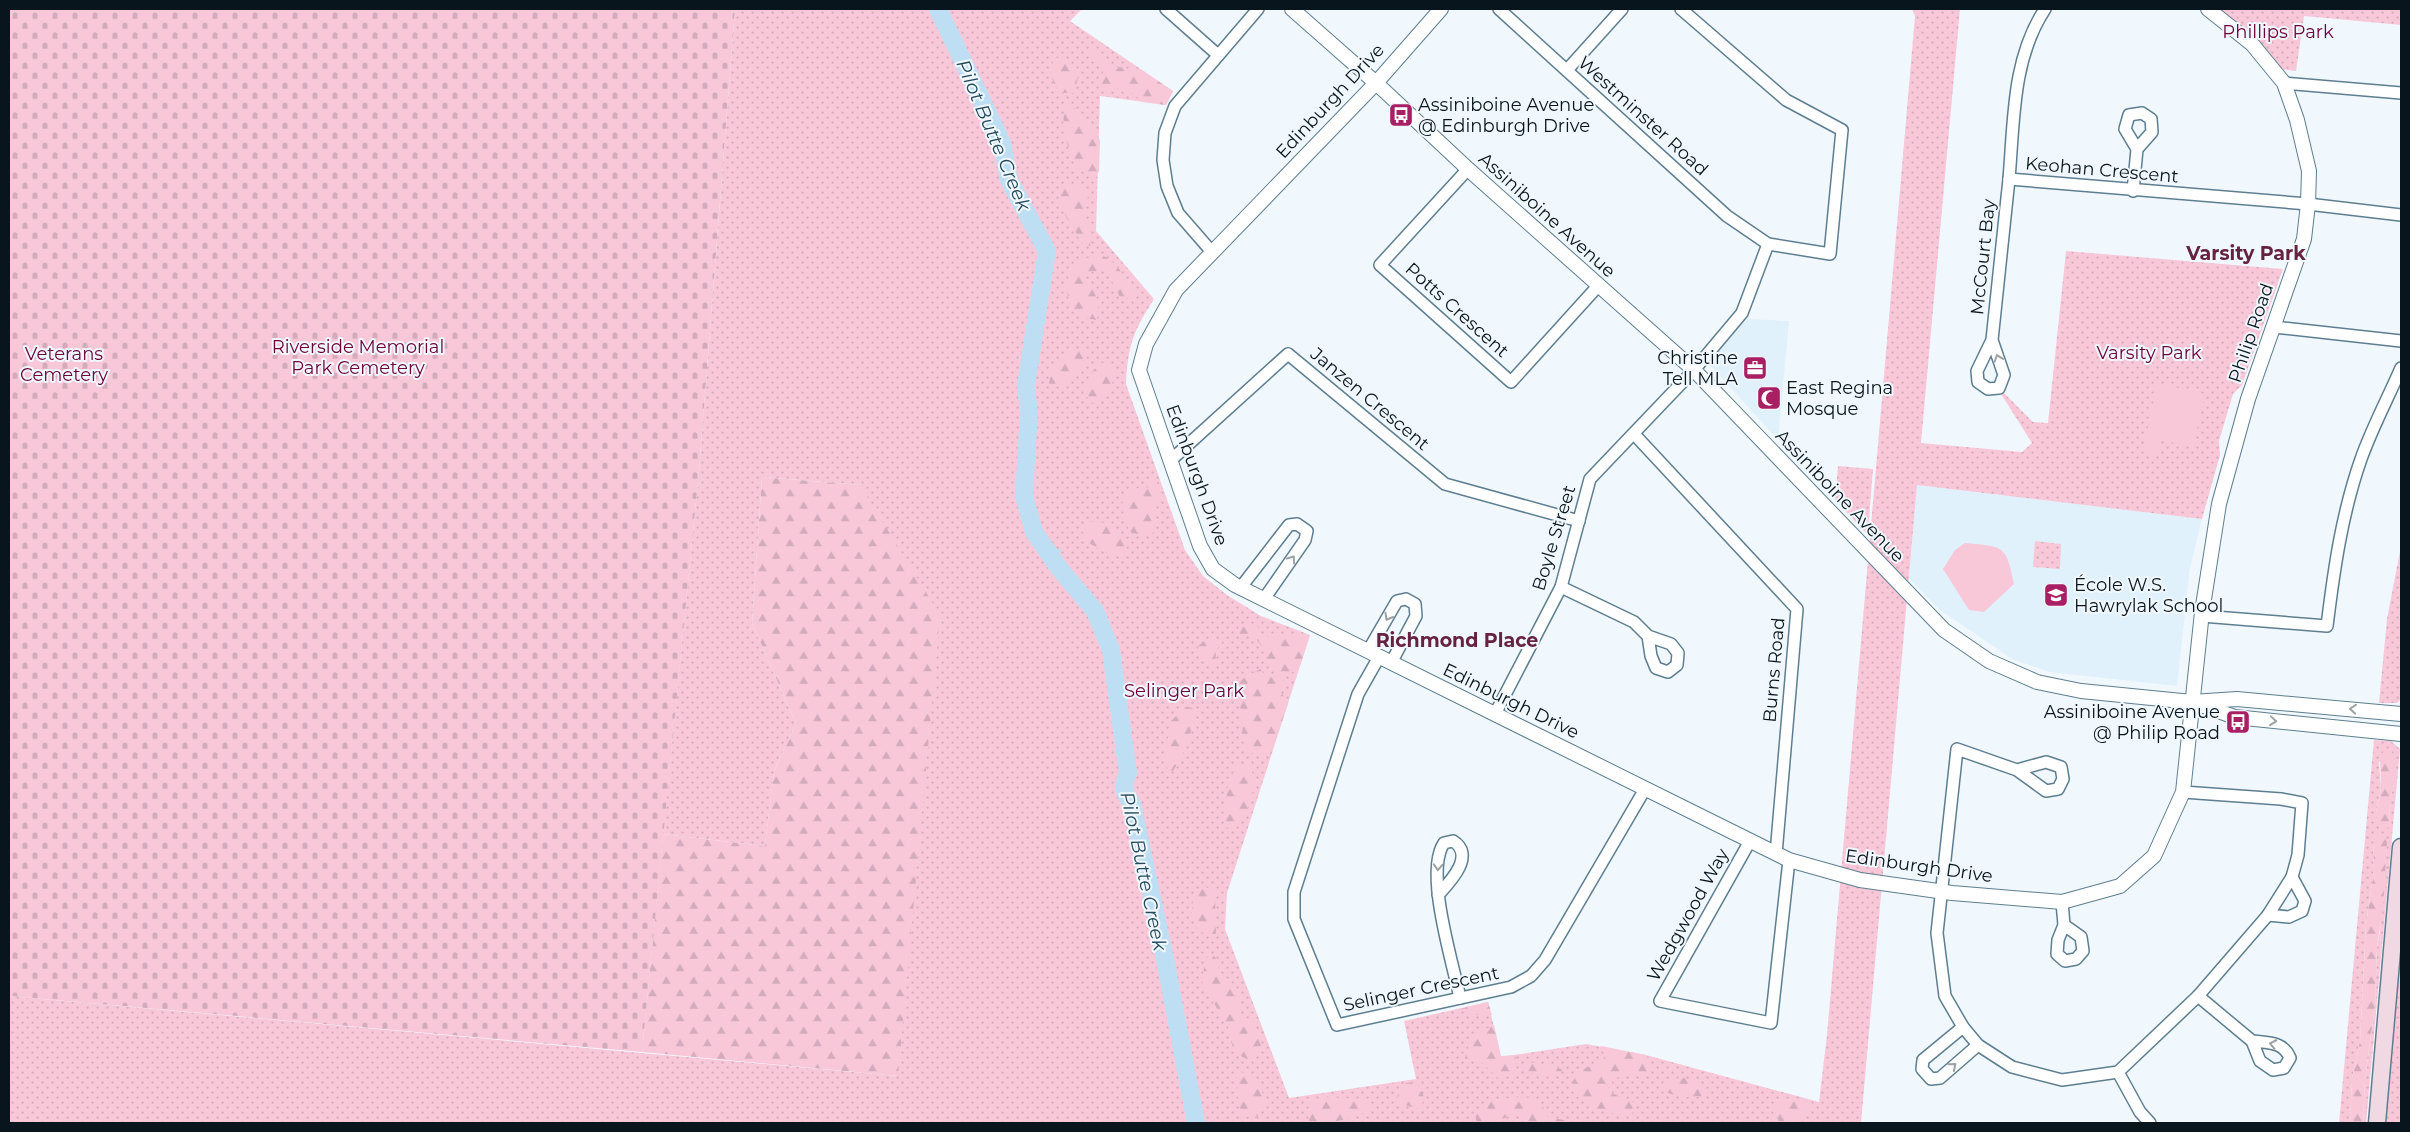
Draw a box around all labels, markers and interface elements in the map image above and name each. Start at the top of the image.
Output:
park label: Phillips Park [2222,21,2334,43]
street label: Edinburgh Drive [1271,39,1389,163]
street label: Westminster Road [1573,52,1713,180]
water label: Pilot Butte Creek [951,56,1036,215]
place label: Assiniboine Avenue @ Edinburgh Drive [1418,94,1594,137]
bus stop icon: Assiniboine Avenue @ Edinburgh Drive [1388,102,1414,128]
street label: Assiniboine Avenue [1474,148,1620,282]
street label: Keohan Crescent [2024,152,2180,188]
street label: McCourt Bay [1966,198,2000,316]
district label: Varsity Park [2185,242,2306,265]
street label: Potts Crescent [1401,258,1513,362]
street label: Philip Road [2224,280,2278,386]
park label: Riverside Memorial Park Cemetery [272,336,444,379]
street label: Janzen Crescent [1305,342,1434,455]
park label: Varsity Park [2096,342,2202,364]
park label: Veterans Cemetery [20,343,108,386]
place label: Christine Tell MLA [1657,347,1738,390]
office icon: Christine Tell MLA [1742,355,1768,381]
one-way arrow [1994,355,2004,363]
place label: East Regina Mosque [1786,377,1893,420]
mosque icon: East Regina Mosque [1756,385,1782,411]
street label: Edinburgh Drive [1161,401,1233,549]
street label: Assiniboine Avenue [1771,425,1909,567]
street label: Boyle Street [1528,483,1580,593]
one-way arrow [1286,555,1295,565]
place label: École W.S. Hawrylak School [2074,574,2223,617]
school or university icon: École W.S. Hawrylak School [2043,582,2069,608]
one-way arrow [1385,611,1395,620]
street label: Burns Road [1758,616,1790,724]
district label: Richmond Place [1376,629,1538,652]
street label: Edinburgh Drive [1439,659,1583,744]
park label: Selinger Park [1124,680,1244,702]
place label: Assiniboine Avenue @ Philip Road [2044,701,2220,744]
one-way arrow [2348,704,2356,715]
bus stop icon: Assiniboine Avenue @ Philip Road [2225,709,2251,735]
one-way arrow [2270,715,2278,726]
water label: Pilot Butte Creek [1115,789,1172,953]
street label: Wedgwood Way [1642,845,1734,985]
street label: Edinburgh Drive [1844,845,1994,887]
one-way arrow [1432,863,1443,871]
street label: Selinger Crescent [1341,962,1501,1016]
one-way arrow [2269,1040,2278,1050]
one-way arrow [1948,1063,1957,1072]

